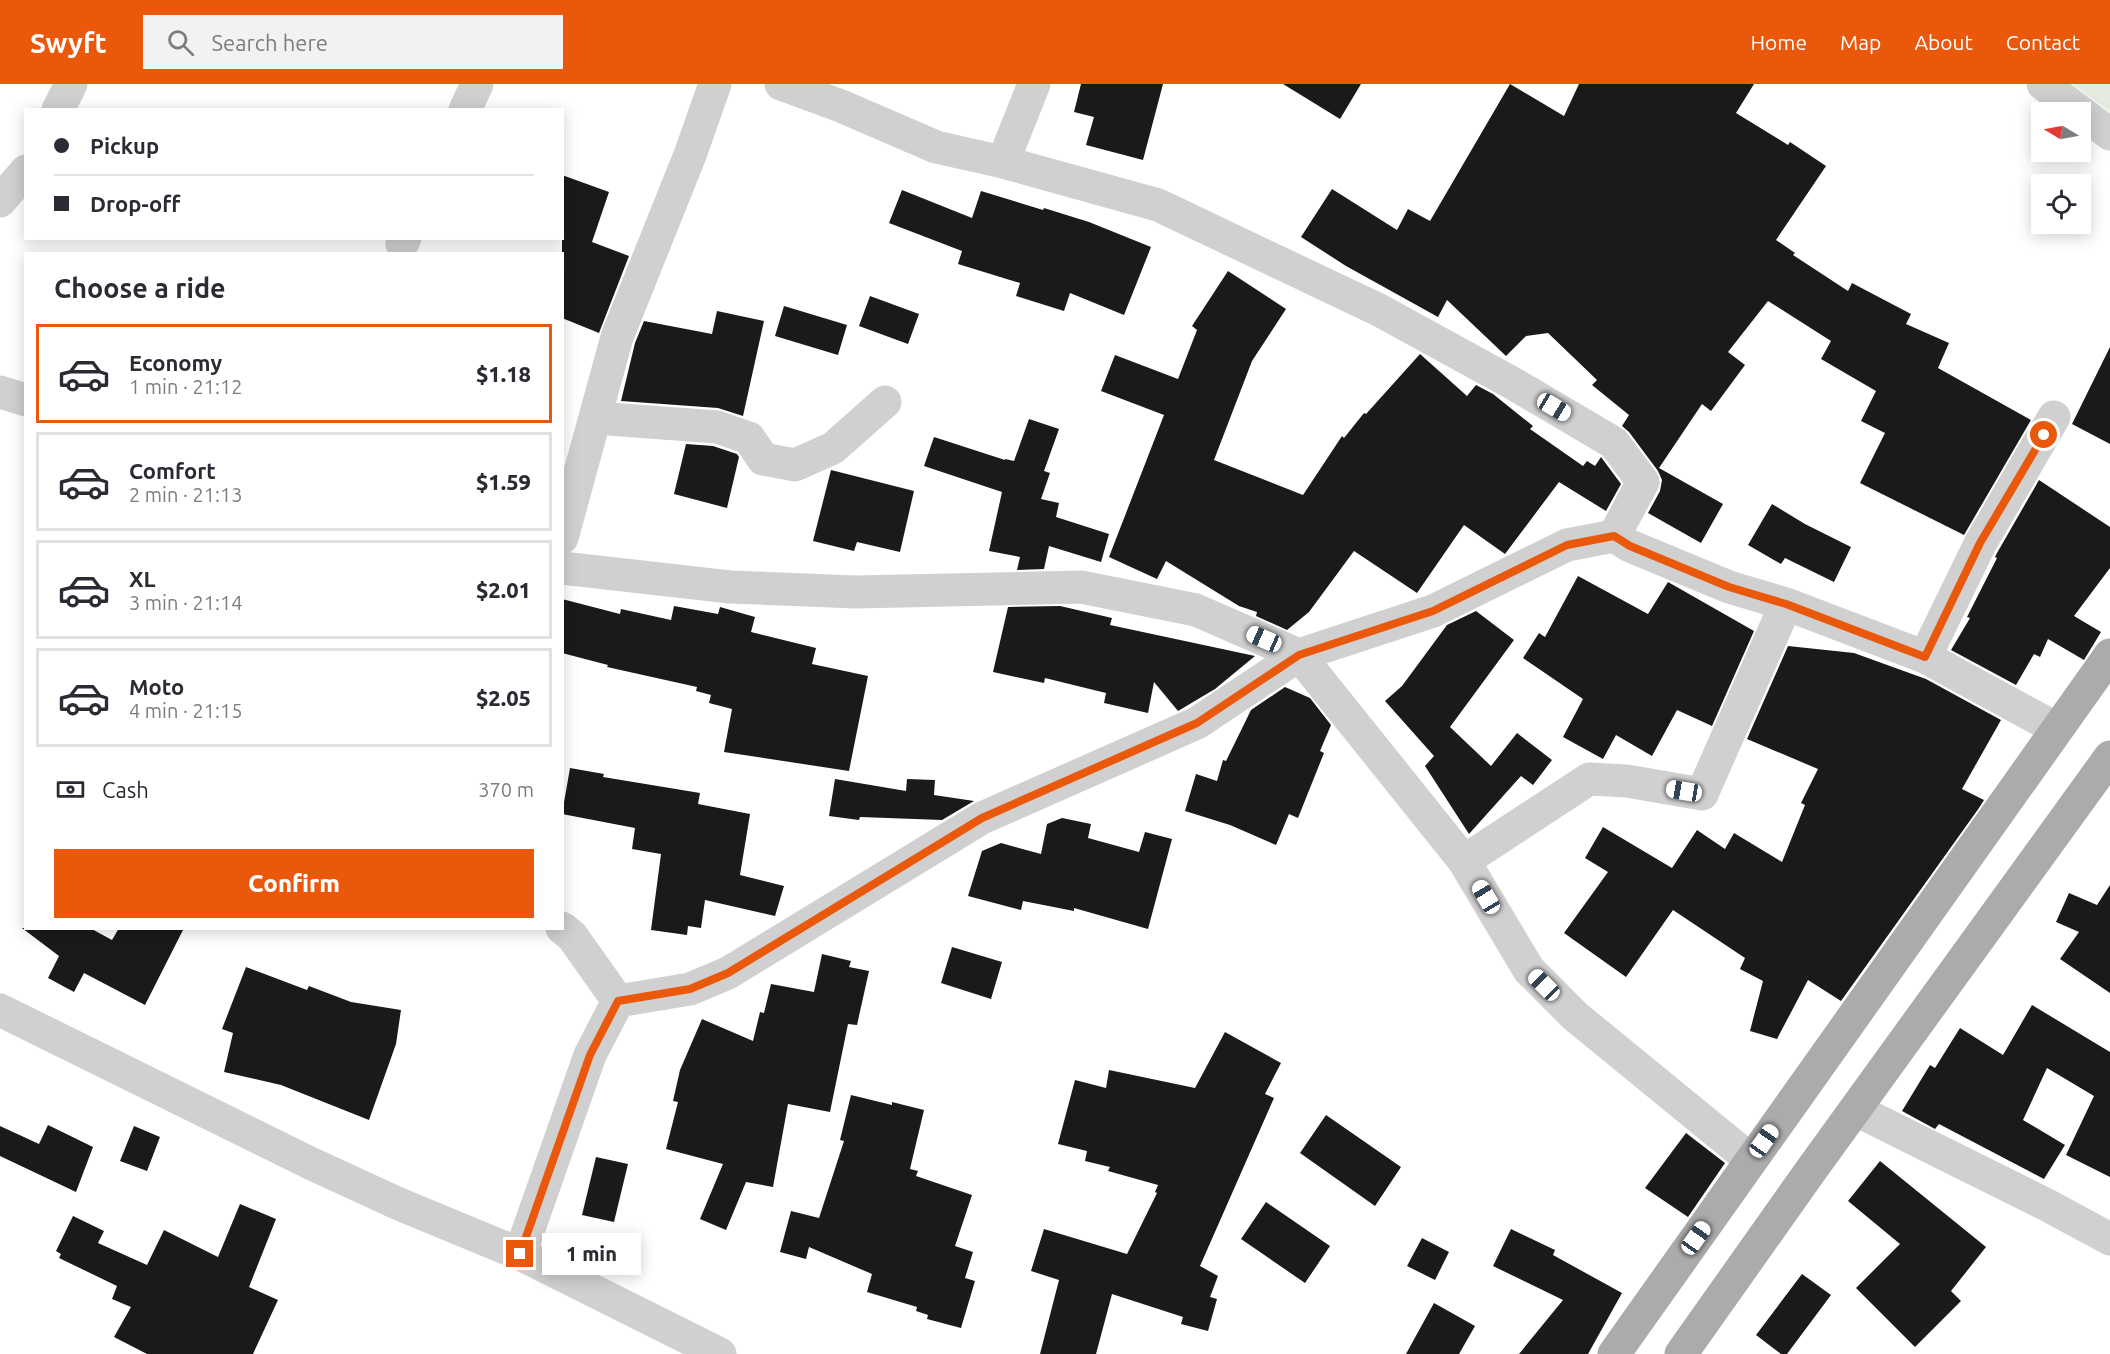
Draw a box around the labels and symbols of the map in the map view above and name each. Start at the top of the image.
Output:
north arrow [2031,102,2091,162]
car [1534,390,1574,424]
route start [2030,421,2057,448]
car [1244,623,1284,655]
car [1665,779,1703,803]
car [1469,877,1503,917]
car [1525,966,1563,1004]
car [1746,1121,1782,1161]
car [1678,1218,1714,1258]
callout: 1 min [541,1233,640,1275]
route end [506,1240,533,1267]

